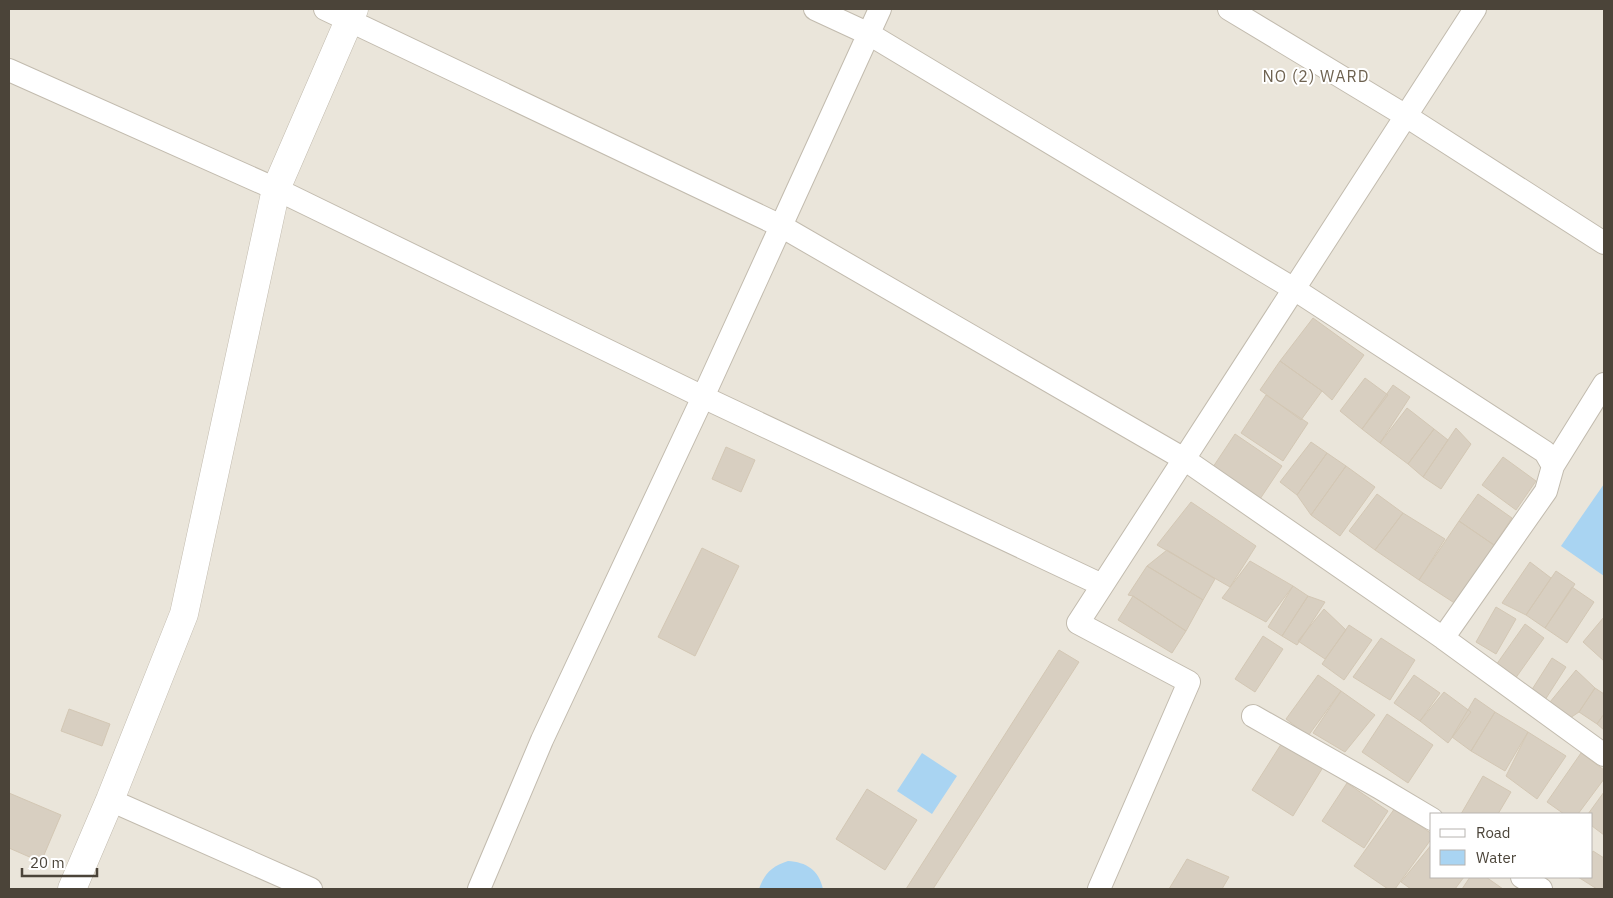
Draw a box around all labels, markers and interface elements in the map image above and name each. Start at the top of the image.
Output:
district label: NO (2) WARD [1263,66,1369,86]
legend [1430,813,1593,878]
text: Road [1476,823,1511,842]
scale bar [22,846,98,878]
text: Water [1476,848,1517,867]
text: 20 m [30,853,65,872]

